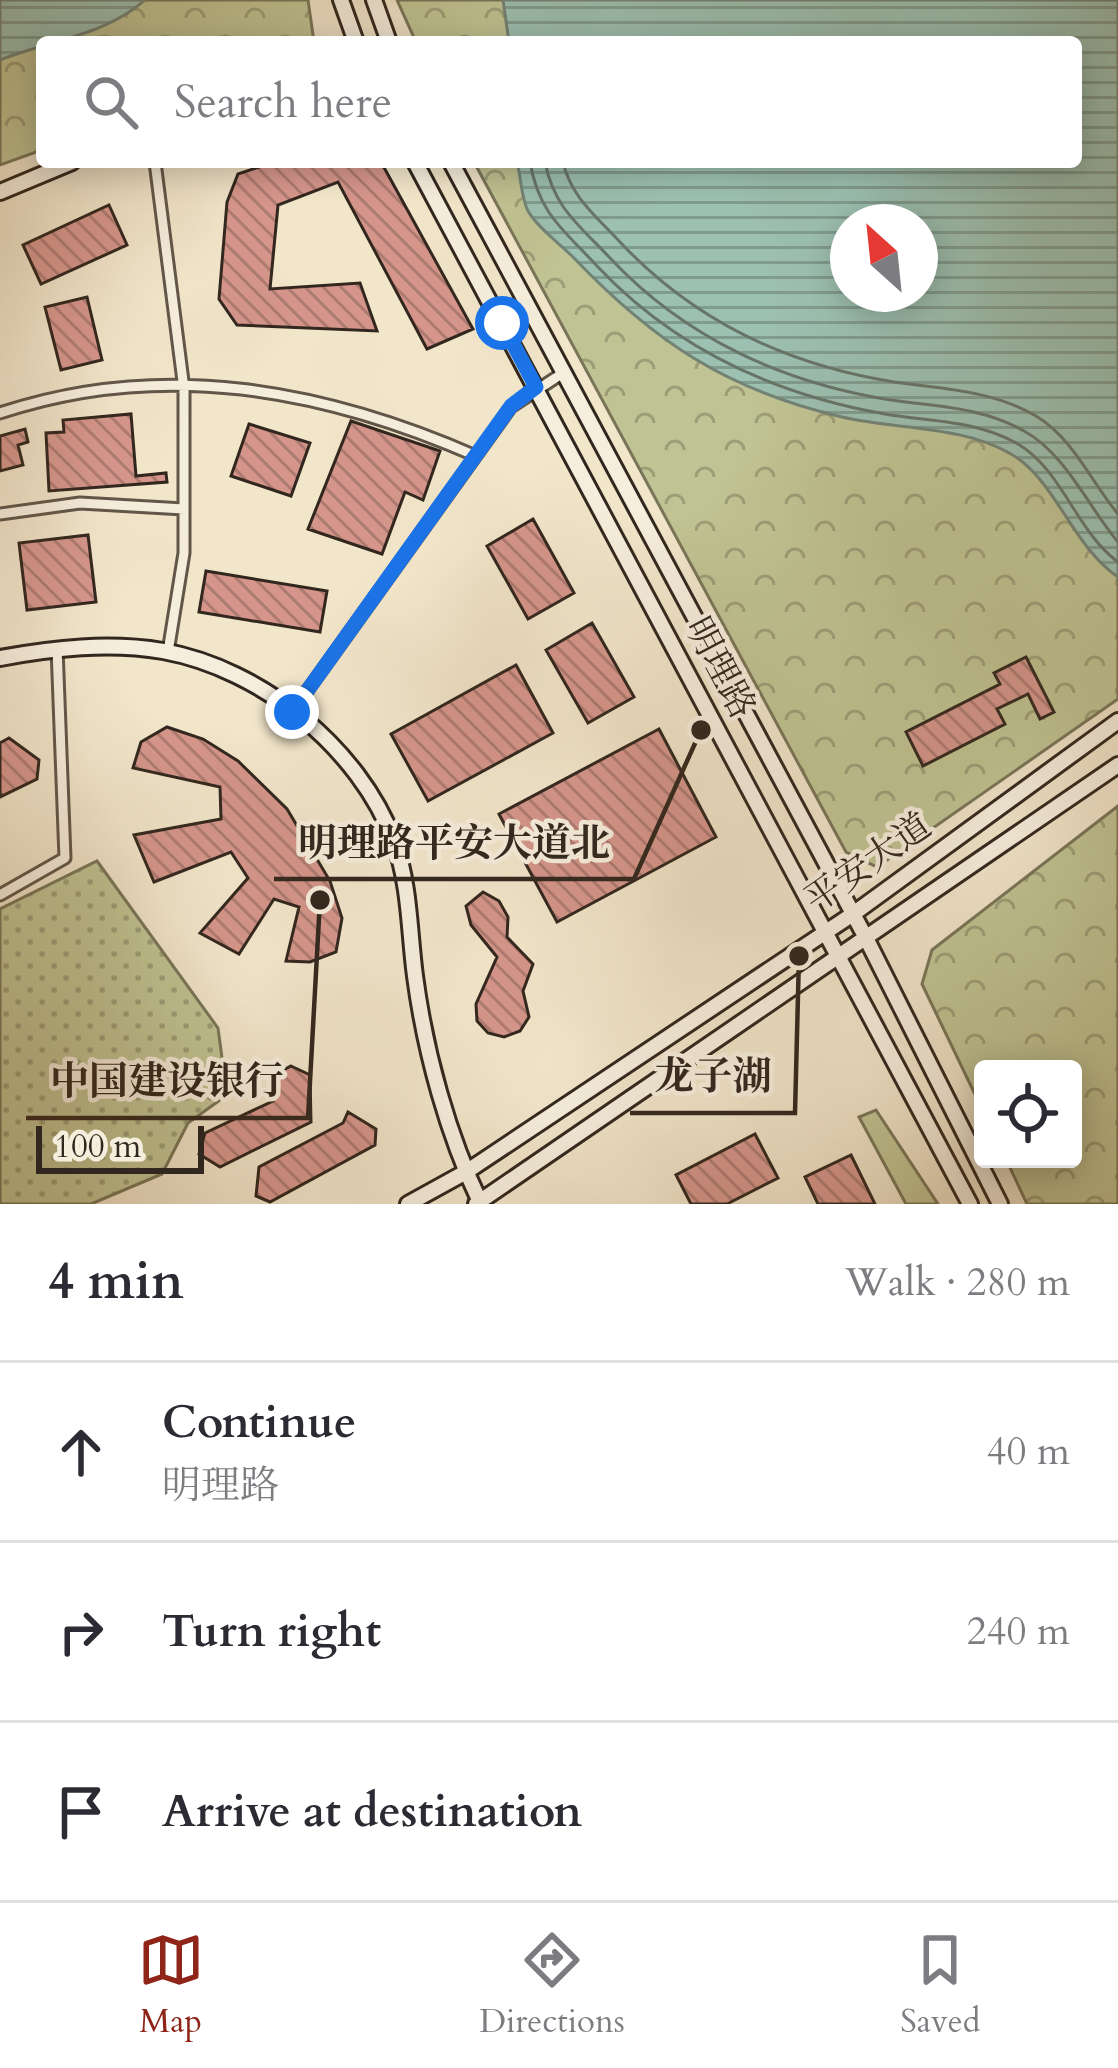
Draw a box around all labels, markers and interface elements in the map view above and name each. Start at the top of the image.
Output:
search box [36,36,1082,168]
icon: search [78,69,144,135]
text: Search here [174,72,392,133]
north arrow [830,204,938,312]
route start [475,296,529,350]
street label: 明理路 [673,609,767,727]
route end [265,685,319,739]
street label: 平安大道 [795,802,941,924]
callout: 明理路平安大道北 [274,804,634,879]
text: 明理路平安大道北 [298,817,610,870]
callout: 龙子湖 [630,1038,795,1113]
callout: 中国建设银行 [26,1043,308,1118]
text: 龙子湖 [654,1050,772,1103]
text: 中国建设银行 [50,1055,284,1108]
map controls [974,1060,1082,1168]
button: locate [974,1060,1082,1168]
scale bar [36,1120,204,1173]
text: 100 m [54,1124,141,1169]
text: 4 min [48,1247,184,1317]
text: Walk · 280 m [845,1256,1070,1309]
text: Continue [162,1392,356,1453]
icon: ahead [48,1419,114,1485]
text: 40 m [987,1425,1070,1478]
text: 明理路 [162,1459,279,1512]
icon: right [48,1599,114,1665]
text: Turn right [162,1601,381,1662]
text: 240 m [967,1605,1070,1658]
icon: arrive [48,1779,114,1845]
text: Arrive at destination [162,1781,582,1842]
tab: Map [138,1927,204,2044]
tab: Directions [479,1927,625,2044]
tab: Saved [900,1927,980,2044]

